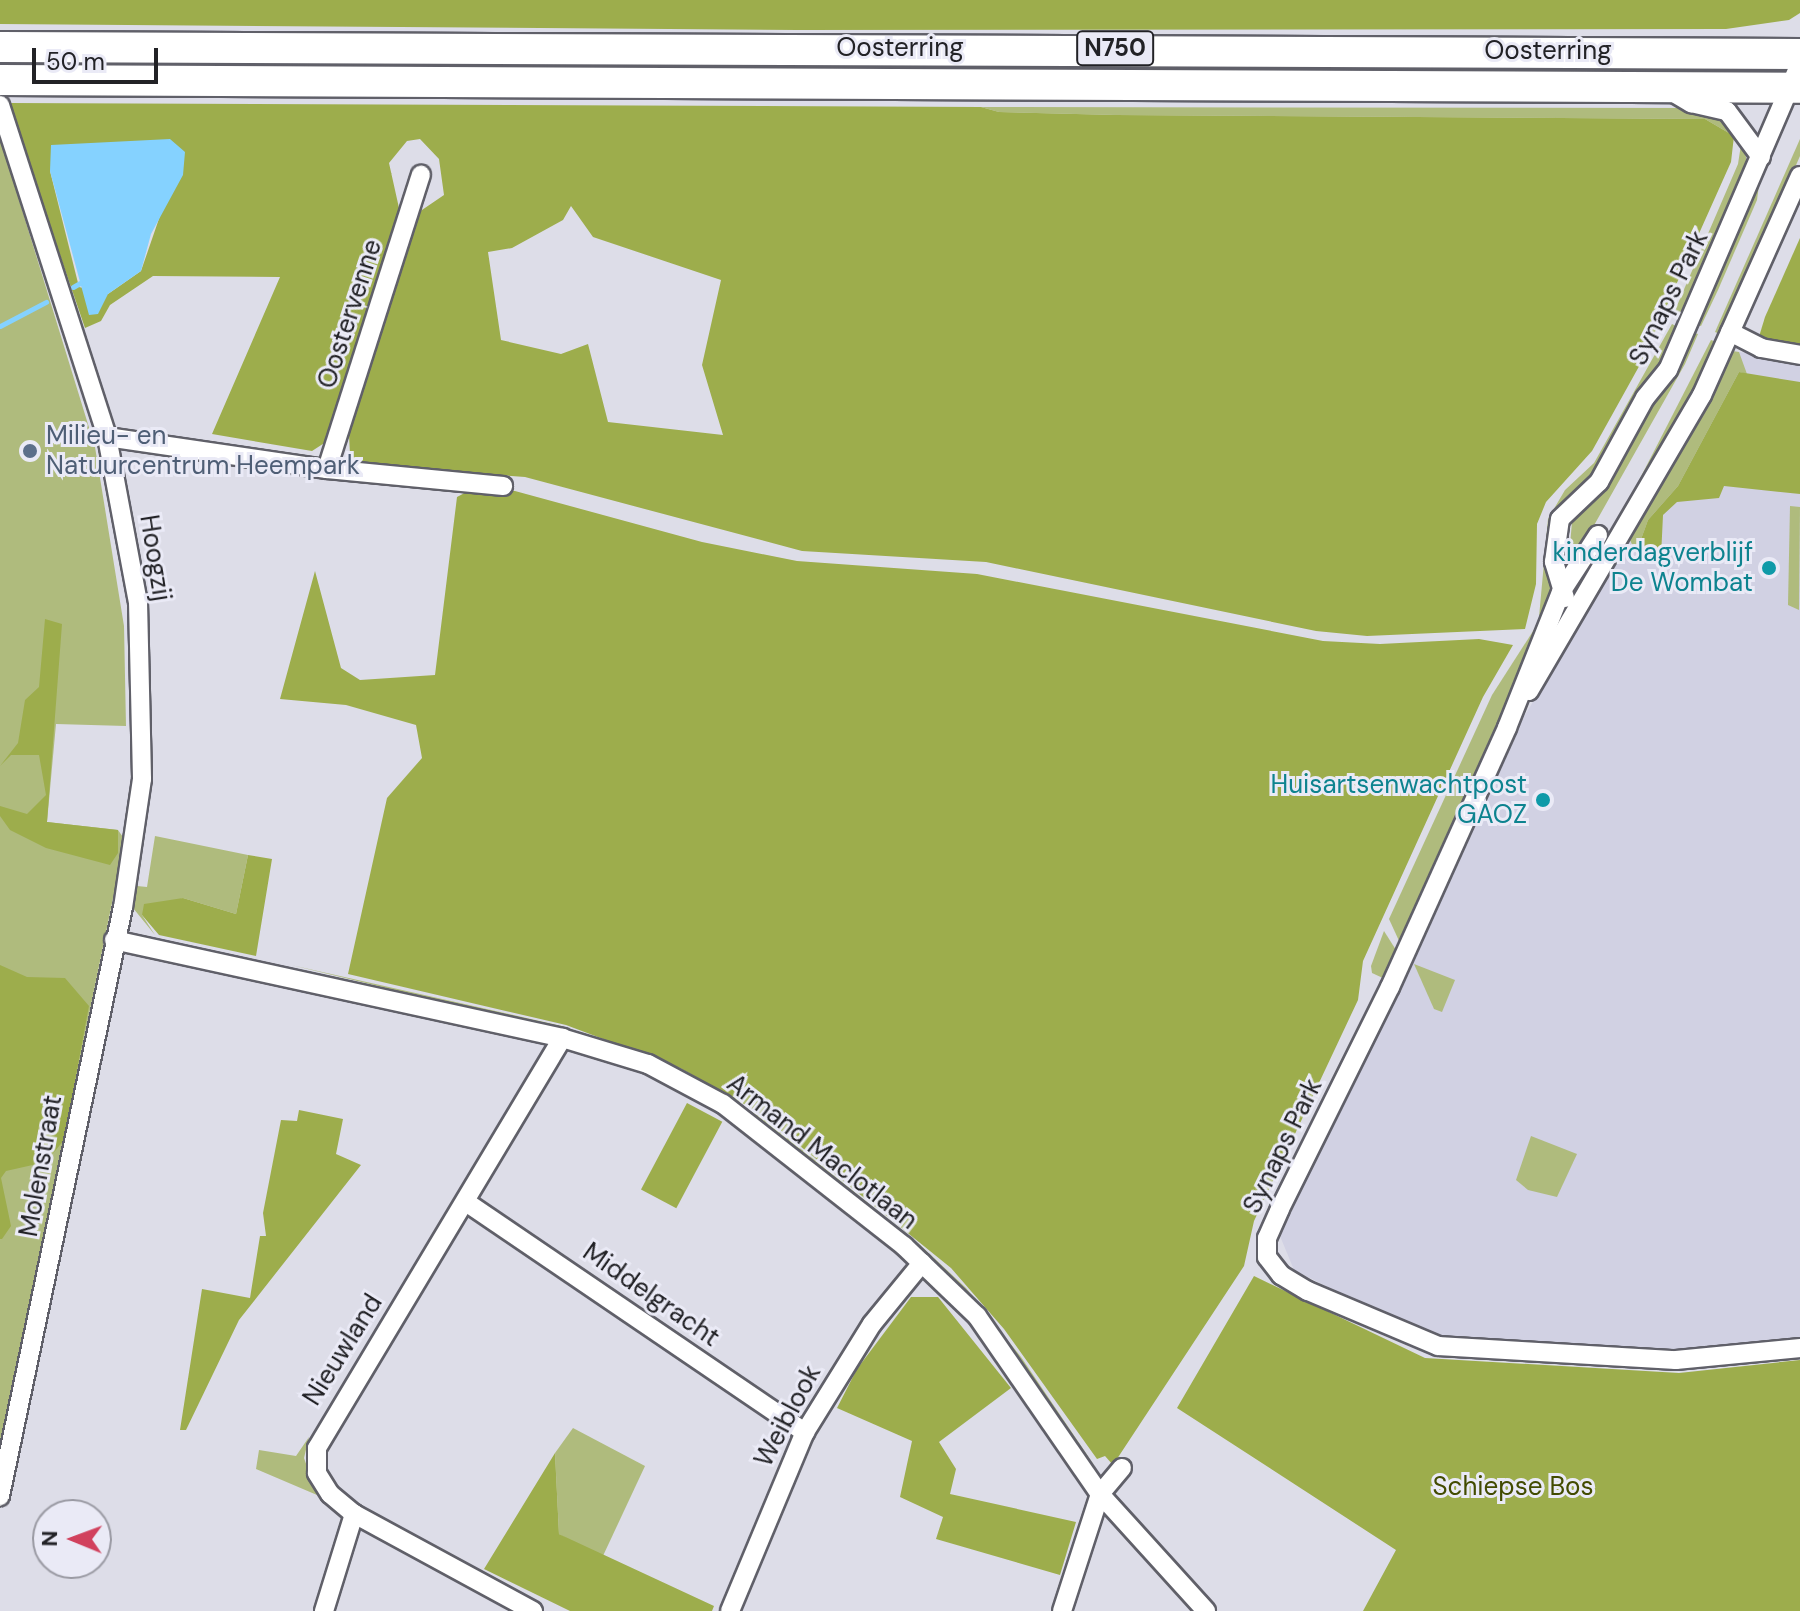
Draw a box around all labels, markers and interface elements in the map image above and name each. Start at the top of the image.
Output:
road number: N750 [1075,28,1155,68]
scale bar [36,32,162,82]
street label: Oosterring [836,32,964,64]
street label: Oosterring [1484,35,1612,67]
text: 50 m [46,46,105,77]
street label: Synaps Park [1623,225,1715,371]
street label: Oostervenne [311,236,389,392]
place label: Milieu- en Natuurcentrum Heempark [46,420,360,482]
marker: Milieu- en Natuurcentrum Heempark [21,442,39,460]
street label: Hoogzij [133,513,177,603]
place label: kinderdagverblijf De Wombat [1553,537,1753,598]
marker: kinderdagverblijf De Wombat [1760,559,1778,577]
place label: Huisartsenwachtpost GAOZ [1271,769,1527,830]
marker: Huisartsenwachtpost GAOZ [1534,791,1552,809]
street label: Armand Maclotlaan [721,1068,923,1236]
street label: Synaps Park [1237,1073,1329,1219]
street label: Molenstraat [13,1093,69,1239]
street label: Middelgracht [577,1236,725,1354]
street label: Nieuwland [297,1289,389,1411]
street label: Weiblook [748,1360,828,1472]
park label: Schiepse Bos [1432,1471,1594,1503]
north arrow [32,1499,112,1579]
text: N [35,1530,64,1547]

